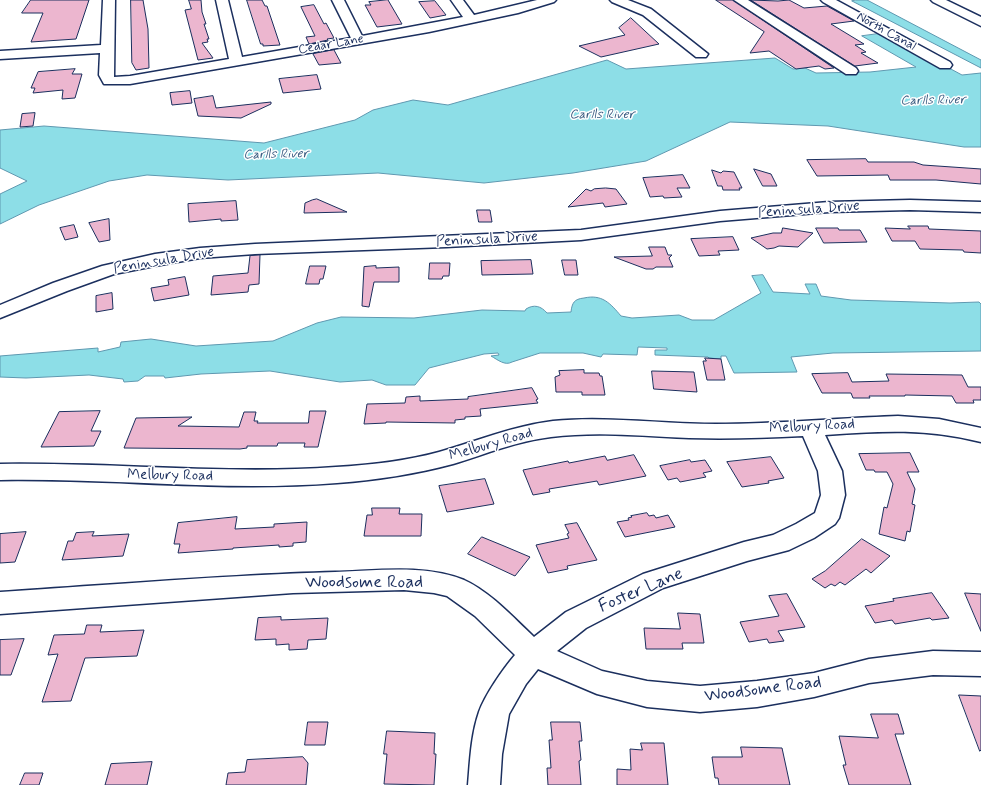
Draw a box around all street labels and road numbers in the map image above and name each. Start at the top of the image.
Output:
street label: North Canal [854,9,918,55]
street label: Cedar Lane [297,32,365,58]
street label: Peninsula Drive [758,197,860,223]
street label: Peninsula Drive [436,228,538,252]
street label: Peninsula Drive [112,243,216,279]
street label: Melbury Road [769,416,855,438]
street label: Melbury Road [447,424,535,466]
street label: Melbury Road [127,466,213,486]
street label: Foster Lane [596,564,686,618]
street label: Woodsome Road [305,572,423,594]
street label: Woodsome Road [703,672,823,708]

